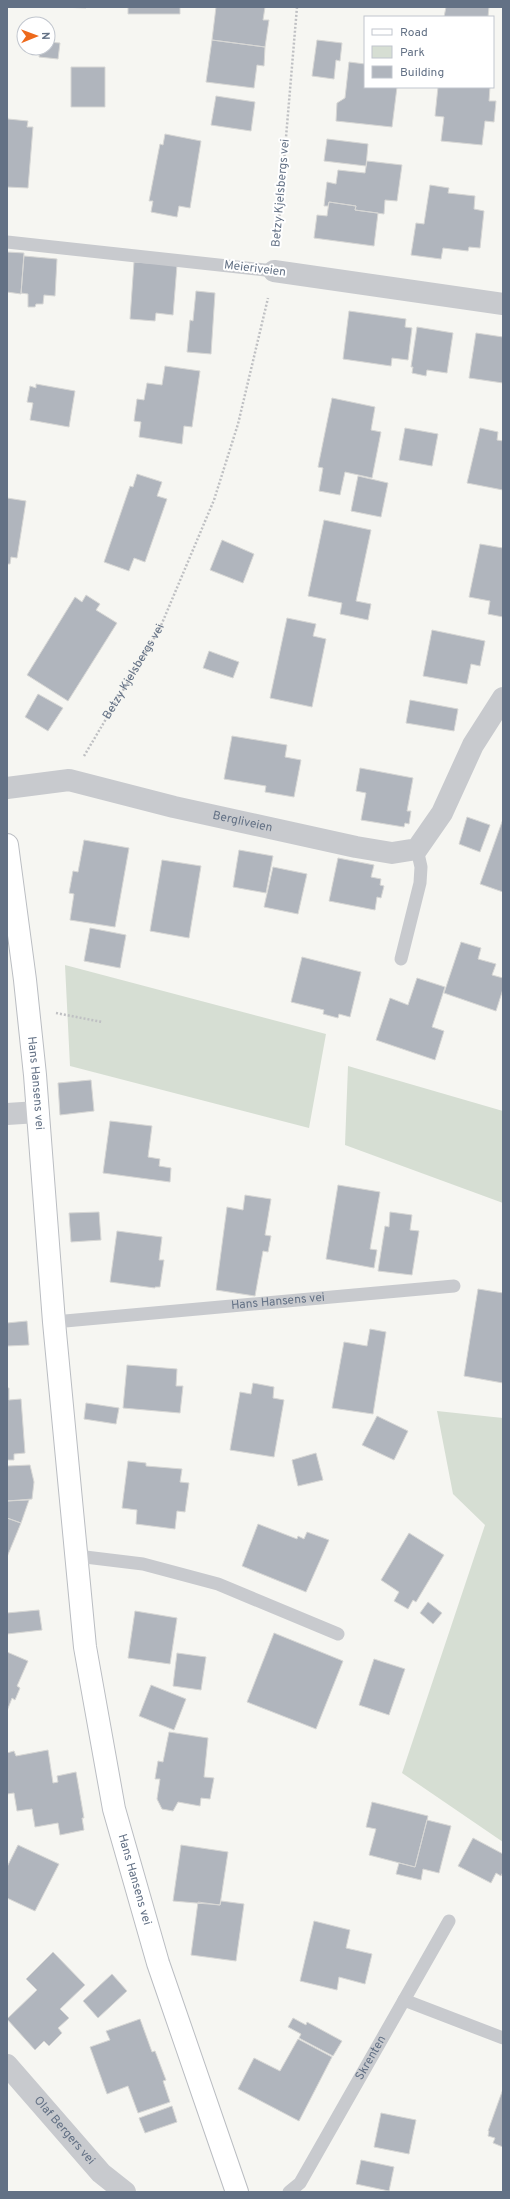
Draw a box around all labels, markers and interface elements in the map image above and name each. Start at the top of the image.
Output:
north arrow [16,16,56,56]
legend [364,16,494,88]
text: Road [400,25,428,41]
text: N [38,32,52,40]
text: Park [400,45,425,61]
text: Building [400,65,444,81]
street label: Betzy Kjelsbergs vei [268,138,294,248]
street label: Meieriveien [223,257,287,281]
street label: Betzy Kjelsbergs vei [99,622,169,723]
street label: Bergliveien [211,808,274,836]
street label: Hans Hansens vei [23,1036,47,1131]
street label: Hans Hansens vei [231,1290,326,1314]
street label: Hans Hansens vei [114,1832,155,1927]
street label: Skrenten [352,2033,390,2083]
street label: Olaf Bergers vei [30,2093,98,2168]

